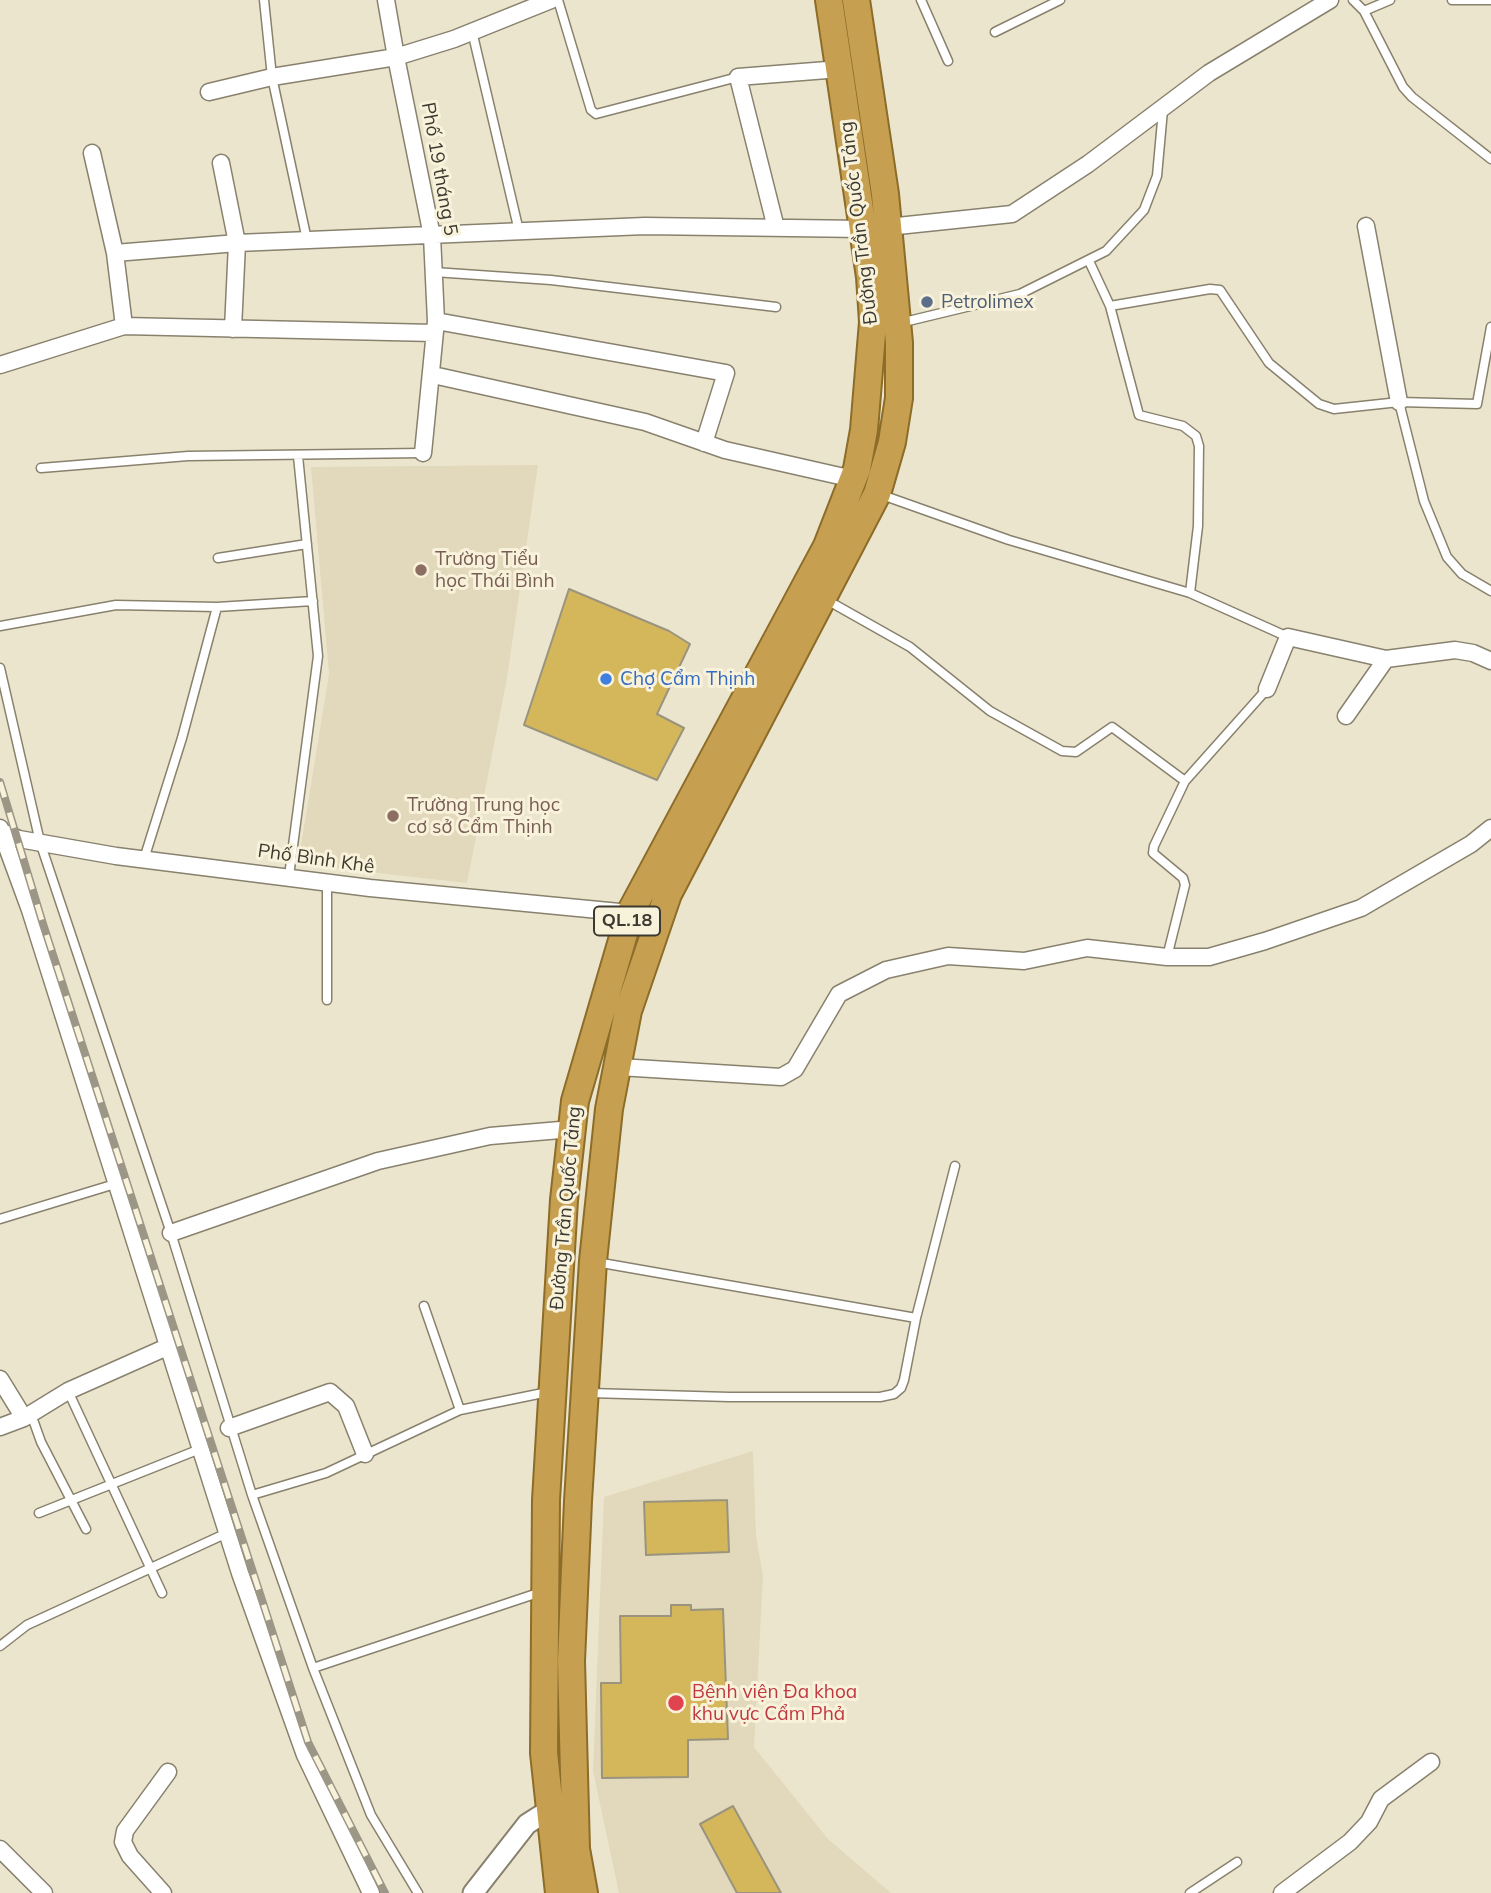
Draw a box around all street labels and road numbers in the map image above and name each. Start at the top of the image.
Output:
street label: Phố 19 tháng 5 [416,100,462,238]
street label: Đường Trần Quốc Tảng [835,120,883,326]
street label: Phố Bình Khê [256,840,376,878]
road number: QL.18 [594,906,660,936]
street label: Đường Trần Quốc Tảng [546,1105,586,1311]

